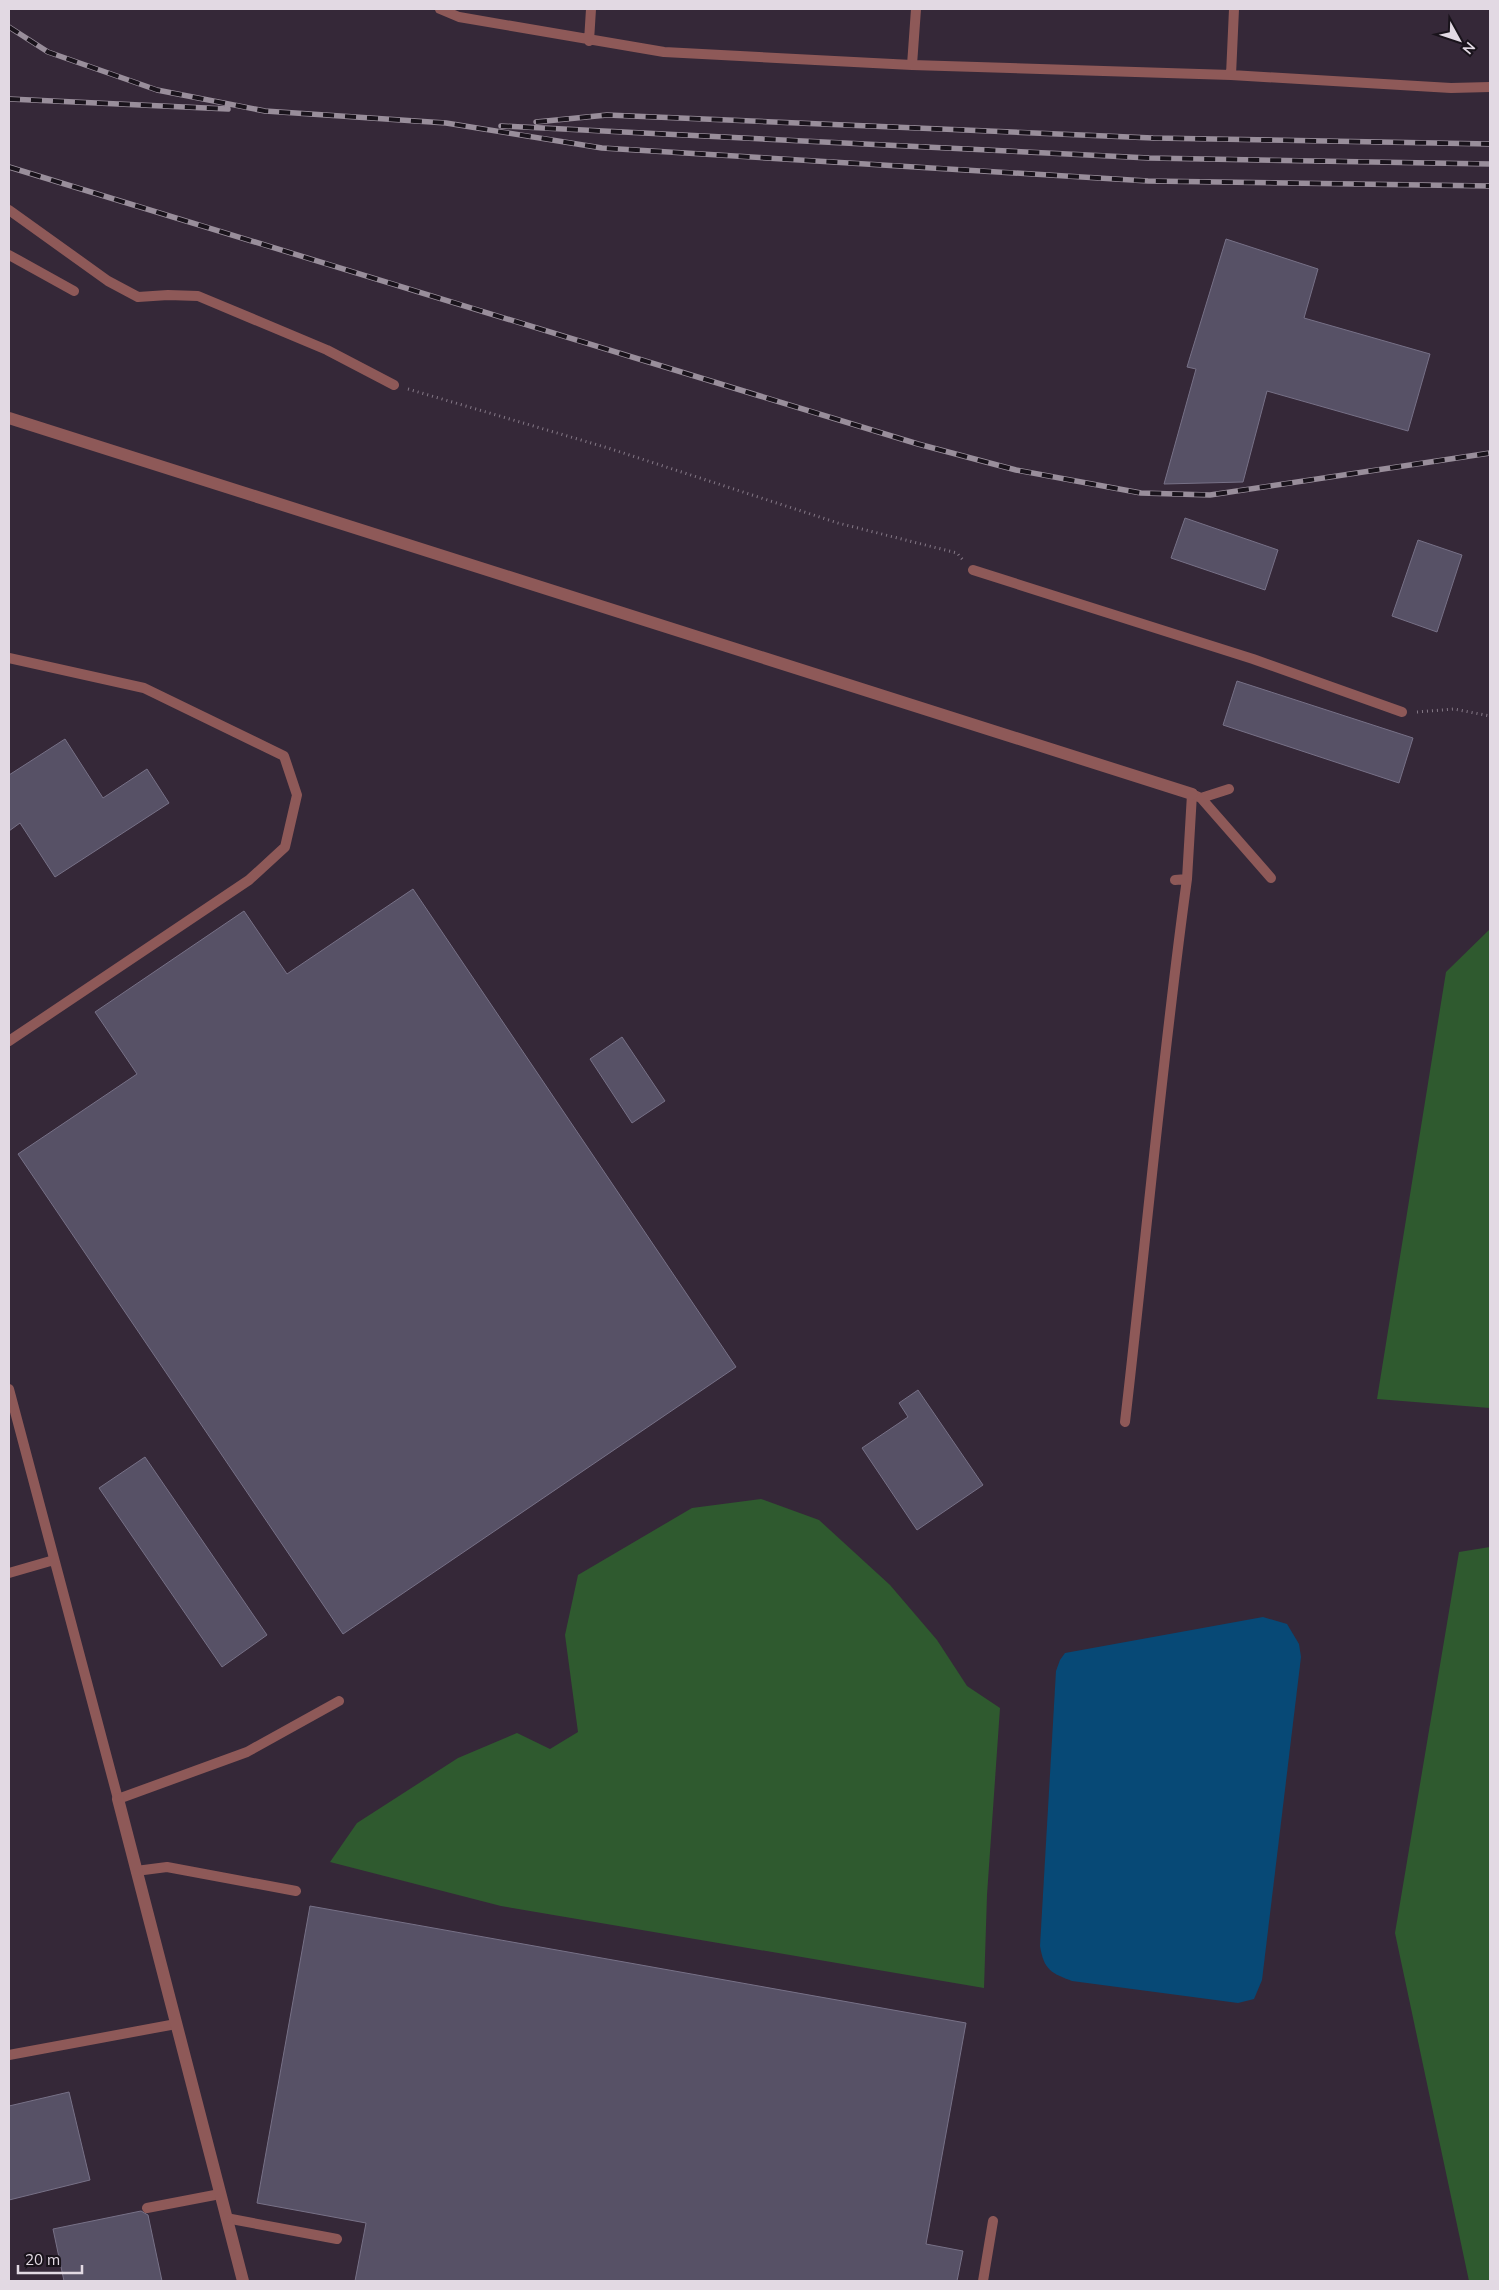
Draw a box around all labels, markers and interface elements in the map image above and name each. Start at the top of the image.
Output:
north arrow [1434,15,1484,65]
text: N [1459,39,1479,58]
scale bar [18,2242,81,2274]
text: 20 m [25,2250,60,2269]

